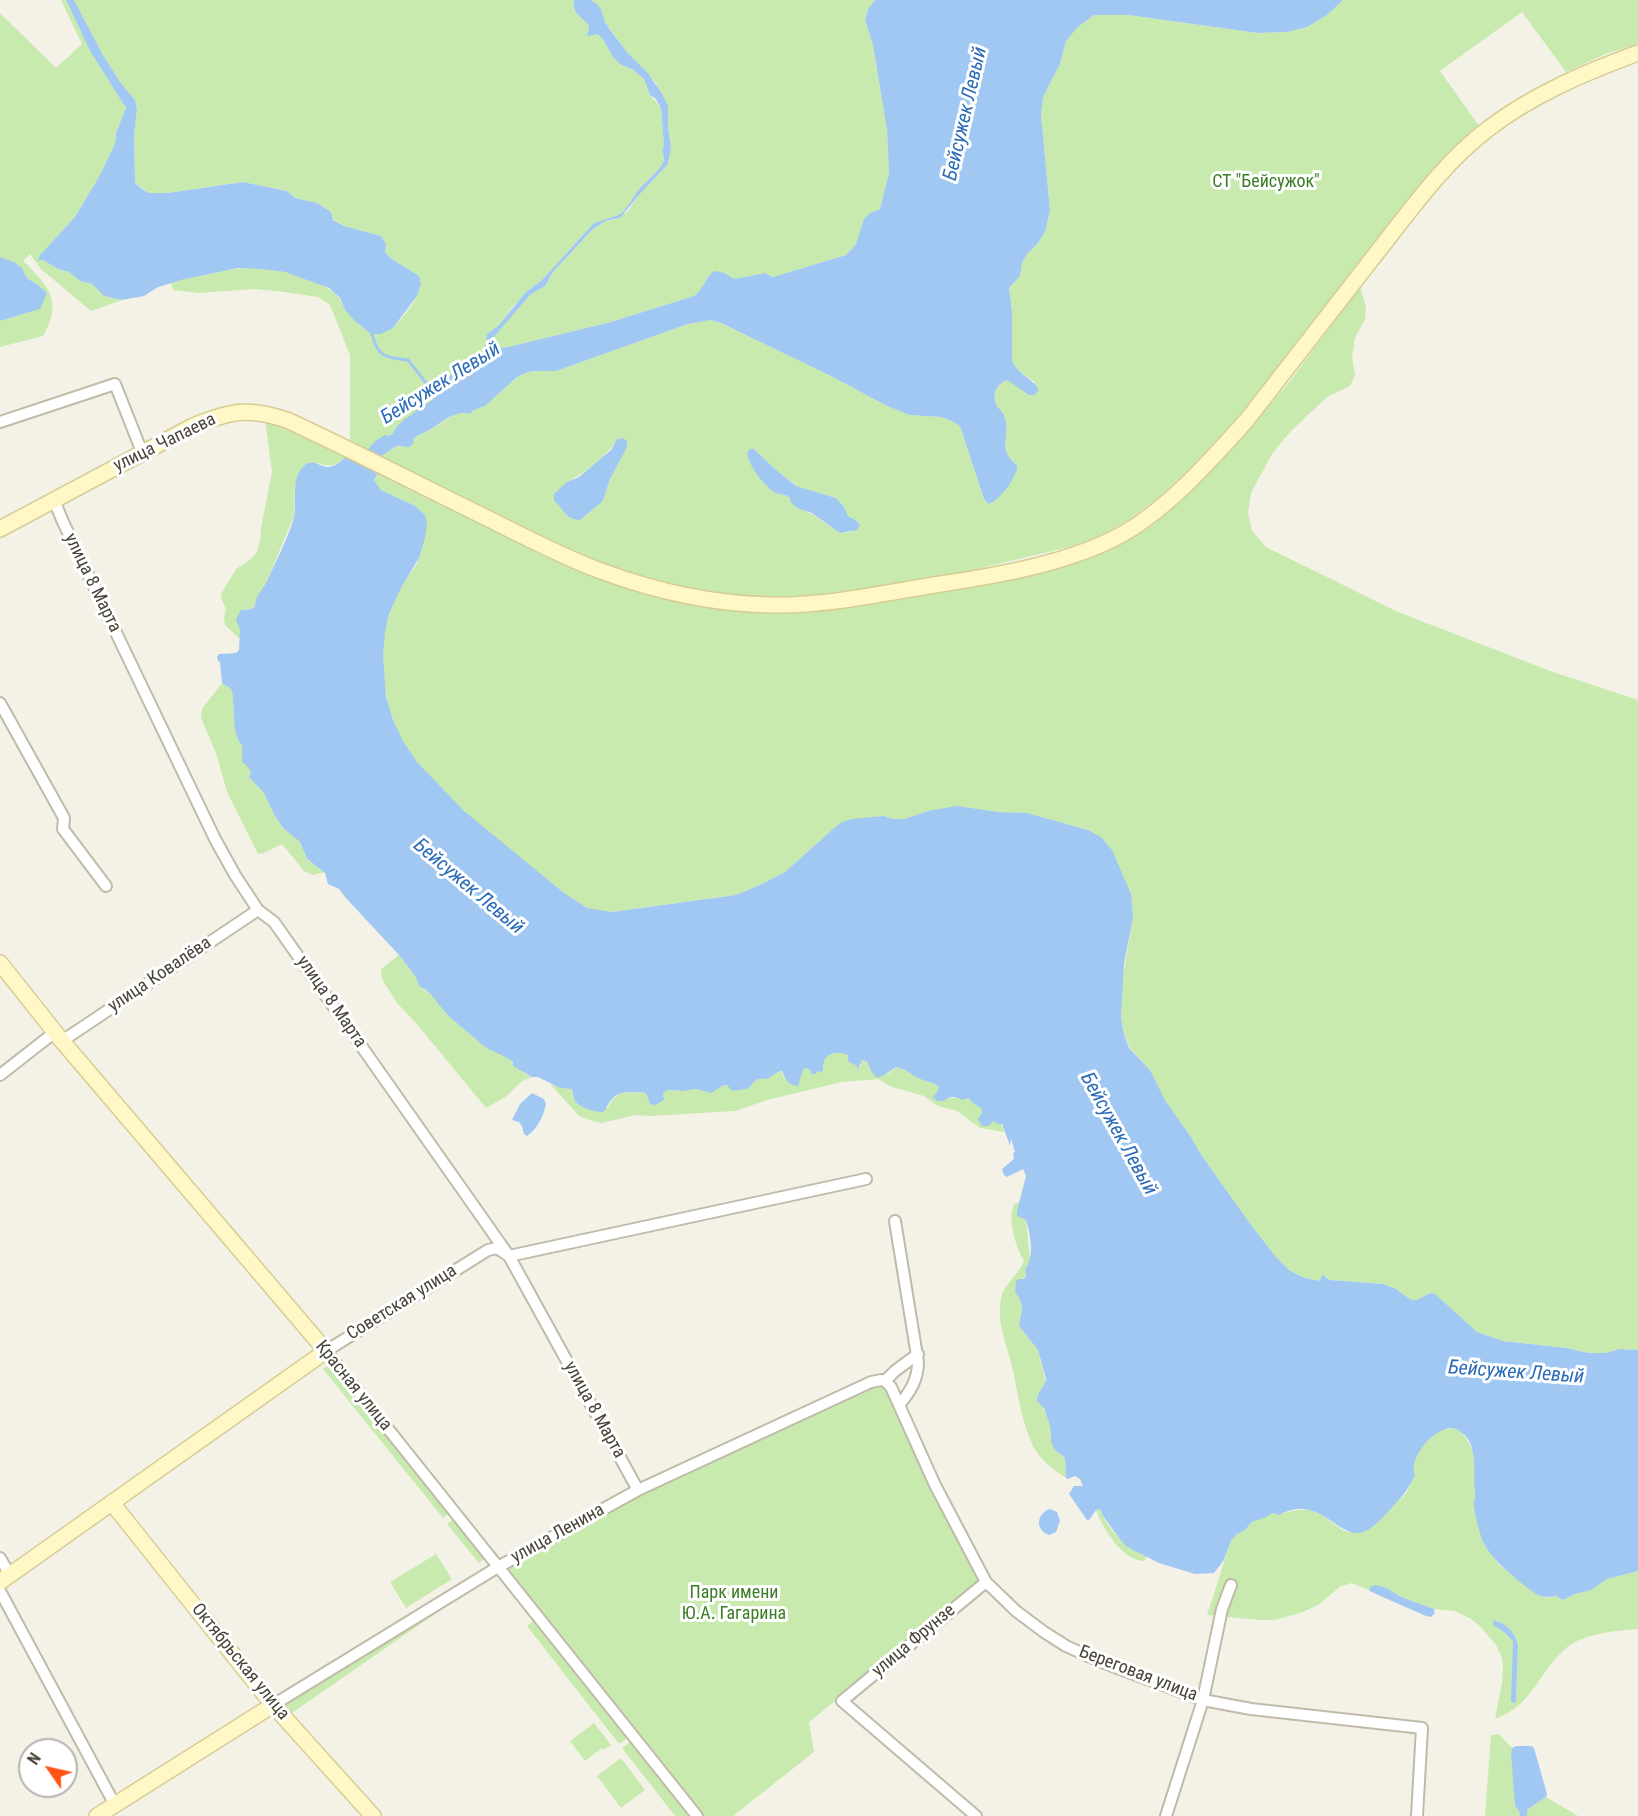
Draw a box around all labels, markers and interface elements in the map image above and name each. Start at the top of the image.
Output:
water label: Бейсужек Левый [939,45,993,183]
park label: СТ "Бейсужок" [1212,171,1320,193]
water label: Бейсужек Левый [377,338,505,430]
street label: улица Чапаева [110,409,220,477]
street label: улица 8 Марта [59,530,125,636]
water label: Бейсужек Левый [408,834,528,940]
street label: улица Ковалёва [104,933,216,1017]
street label: улица 8 Марта [291,952,371,1052]
water label: Бейсужек Левый [1074,1069,1162,1199]
street label: Советская улица [343,1261,461,1345]
street label: Красная улица [310,1337,396,1435]
water label: Бейсужек Левый [1447,1356,1585,1390]
street label: улица 8 Марта [559,1358,629,1462]
street label: улица Ленина [508,1500,608,1568]
park label: Парк имени Ю.А. Гагарина [682,1582,786,1624]
street label: Октябрьская улица [186,1599,294,1725]
street label: улица Фрунзе [868,1600,960,1682]
street label: Береговая улица [1076,1641,1200,1707]
north arrow [18,1738,78,1798]
text: N [24,1749,45,1768]

